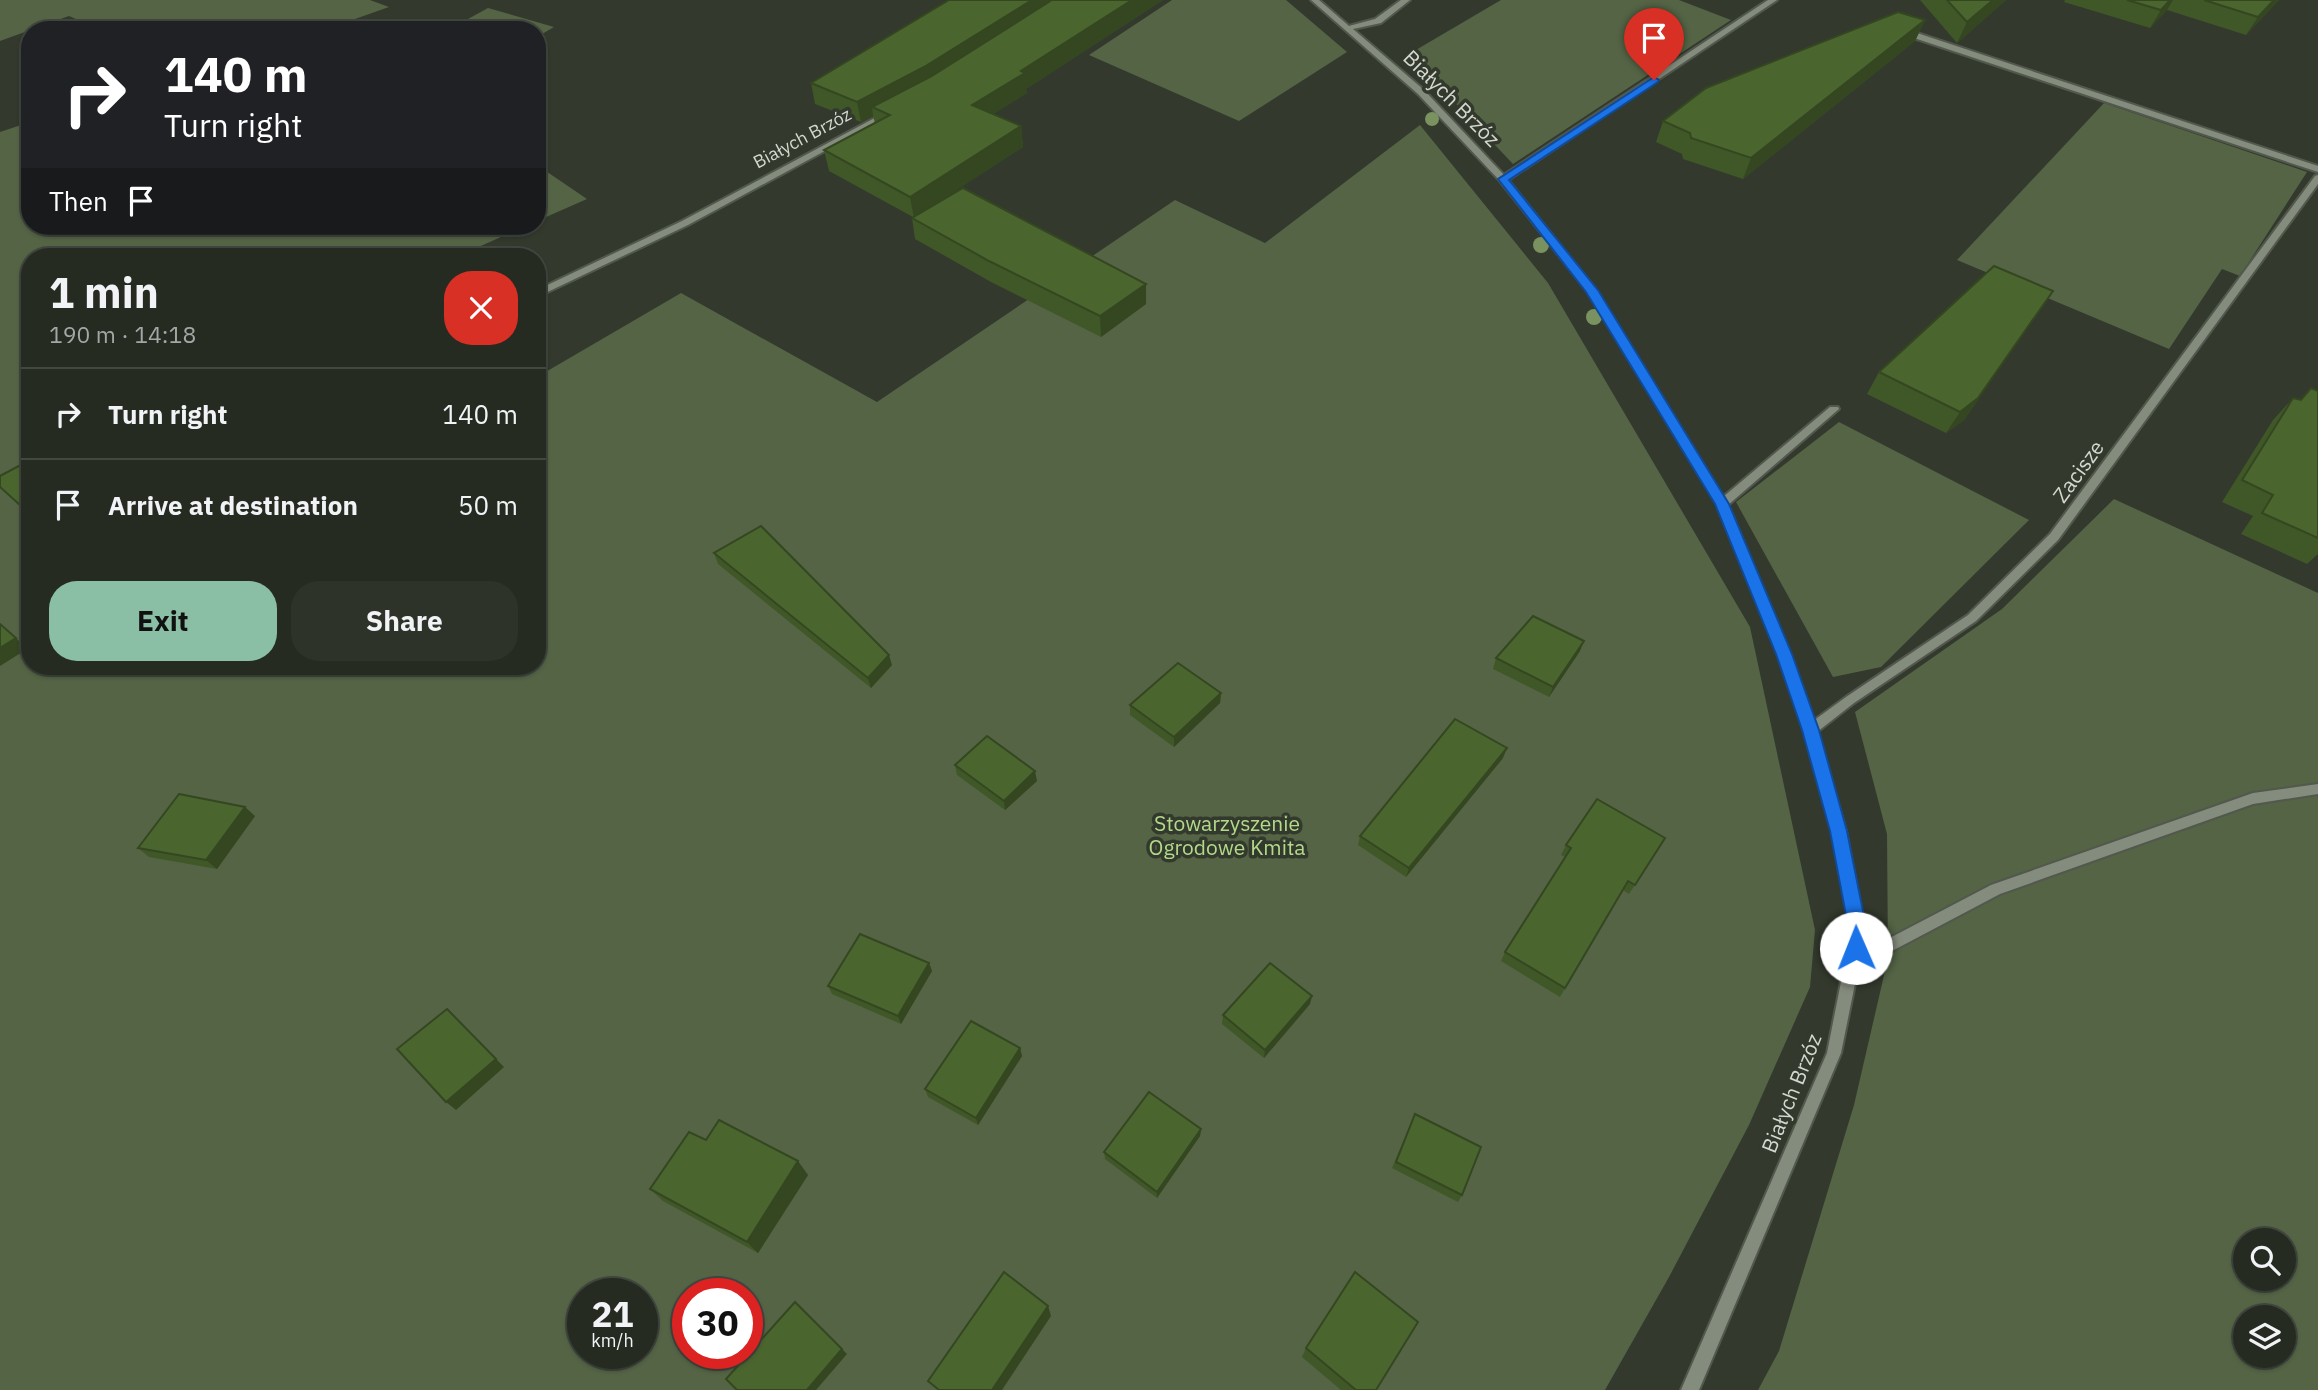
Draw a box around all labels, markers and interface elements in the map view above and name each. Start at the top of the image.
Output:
pin [1624,8,1684,80]
icon: arrive [1635,19,1673,57]
text: 140 m [164,42,308,105]
street label: Białych Brzóz [1398,44,1507,153]
icon: right [49,49,140,140]
street label: Białych Brzóz [749,102,855,174]
text: Turn right [164,104,302,146]
icon: arrive [122,182,160,220]
text: Then [49,184,108,218]
text: 1 min [49,265,159,320]
button: close [444,271,518,345]
text: 190 m · 14:18 [49,319,196,349]
icon: right [49,395,87,433]
text: Turn right [108,397,227,431]
text: 140 m [442,397,518,431]
street label: Zacisze [2046,434,2110,508]
icon: arrive [49,486,87,524]
text: Arrive at destination [108,488,358,522]
text: 50 m [458,488,518,522]
button: Exit [49,581,277,661]
button: Share [291,581,518,661]
park label: Stowarzyszenie Ogrodowe Kmita [1149,809,1305,861]
position arrow [1819,911,1893,985]
street label: Białych Brzóz [1754,1029,1828,1157]
map controls [2233,1228,2296,1368]
button: search [2233,1228,2296,1291]
speed limit sign: 30 [672,1278,763,1369]
text: 21 [591,1291,634,1337]
button: layers [2233,1305,2296,1368]
text: km/h [591,1329,634,1352]

